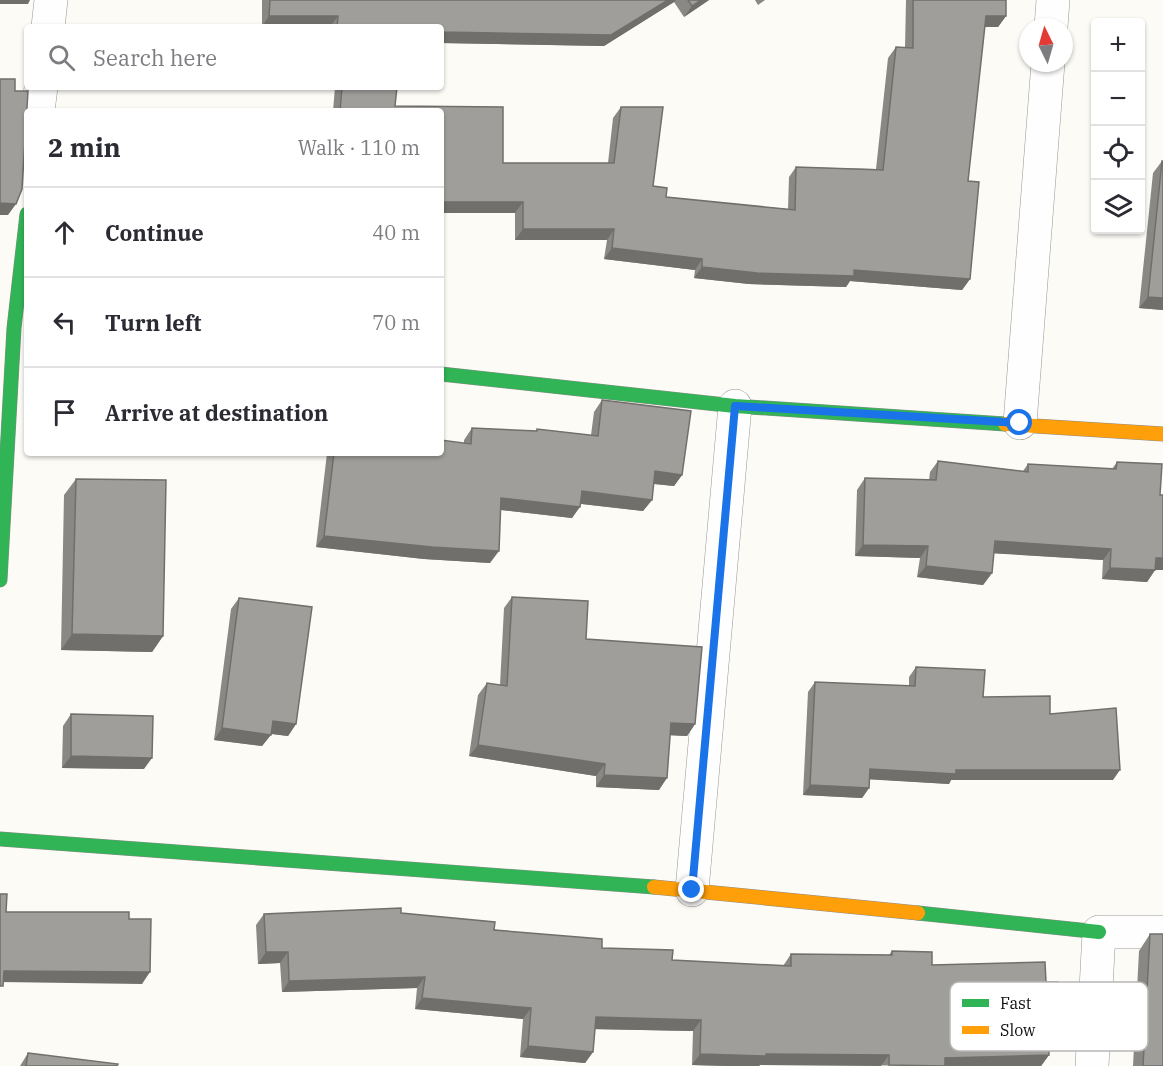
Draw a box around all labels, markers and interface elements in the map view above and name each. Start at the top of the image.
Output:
north arrow [1019,18,1073,72]
map controls [1091,18,1145,234]
button: + [1091,18,1145,72]
search box [24,24,444,90]
icon: search [45,41,78,74]
text: Search here [93,43,217,72]
button: − [1091,72,1145,126]
button: locate [1091,126,1145,180]
text: 2 min [48,130,121,164]
text: Walk · 110 m [298,134,420,161]
button: layers [1091,180,1145,234]
icon: ahead [48,216,81,249]
text: Continue [105,218,204,247]
text: 40 m [372,219,420,246]
icon: left [48,306,81,339]
text: Turn left [105,308,201,337]
text: 70 m [372,309,420,336]
icon: arrive [48,396,81,429]
text: Arrive at destination [105,398,328,427]
route start [1006,409,1032,435]
route end [678,876,704,902]
legend [950,982,1148,1051]
text: Fast [1000,993,1032,1013]
text: Slow [1000,1020,1036,1040]

